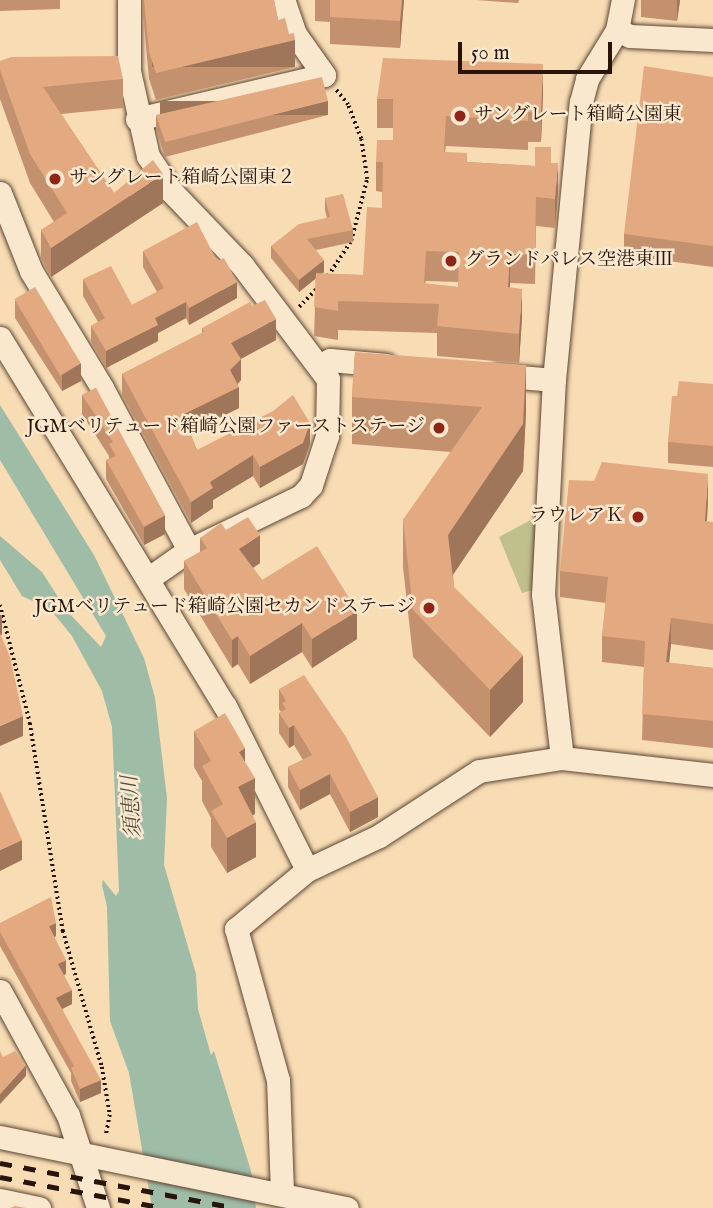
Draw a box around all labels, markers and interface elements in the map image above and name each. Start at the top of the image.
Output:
scale bar [461,28,615,72]
text: 50 m [471,40,510,67]
place label: サングレート箱崎公園東 [474,105,683,127]
marker: サングレート箱崎公園東 [452,108,468,124]
place label: サングレート箱崎公園東２ [69,168,297,190]
marker: サングレート箱崎公園東２ [47,171,63,187]
place label: グランドパレス空港東Ⅲ [465,250,674,272]
marker: グランドパレス空港東Ⅲ [443,253,459,269]
place label: JGMベリテュード箱崎公園ファーストステージ [24,417,425,439]
marker: JGMベリテュード箱崎公園ファーストステージ [431,420,447,436]
place label: ラウレアＫ [529,506,624,528]
marker: ラウレアＫ [630,509,646,525]
place label: JGMベリテュード箱崎公園セカンドステージ [33,597,415,619]
marker: JGMベリテュード箱崎公園セカンドステージ [421,600,437,616]
water label: 須恵川 [118,775,148,839]

